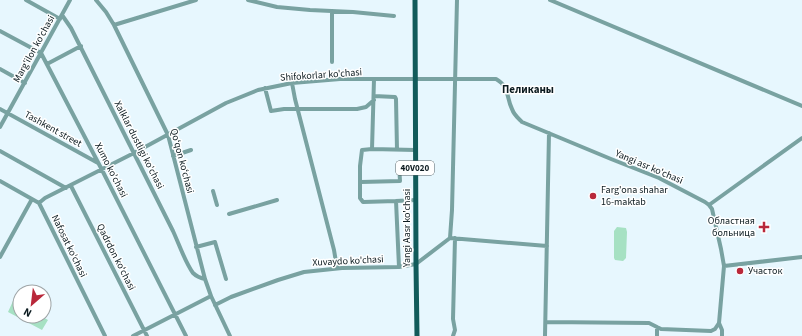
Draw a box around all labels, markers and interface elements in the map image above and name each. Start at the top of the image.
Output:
street label: Marg'ilon ko'chasi [10,13,58,85]
street label: Shifokorlar ko'chasi [280,65,362,85]
district label: Пеликаны [502,82,554,97]
street label: Xalklar dustligi ko'chasi [111,98,167,192]
street label: Tashkent street [22,107,85,151]
street label: Qoʻqon koʻchasi [167,127,197,195]
street label: Xumo ko'chasi [91,140,131,200]
street label: Yangi asr ko'chasi [612,146,685,188]
road number: 40V020 [396,161,434,175]
place label: Farg'ona shahar 16-maktab [601,183,668,209]
street label: Yangi Aasr ko'chasi [400,189,414,268]
marker: Farg'ona shahar 16-maktab [588,191,598,201]
street label: Nafosat ko'chasi [48,212,90,280]
place label: Областная больница [708,214,755,240]
street label: Qadrdon koʻchasi [93,221,139,293]
marker: Областная больница [758,221,770,233]
street label: Xuvaydo ko'chasi [312,252,384,270]
place label: Участок [748,264,782,278]
marker: Участок [735,266,745,276]
north arrow [12,284,52,324]
text: N [21,304,34,321]

